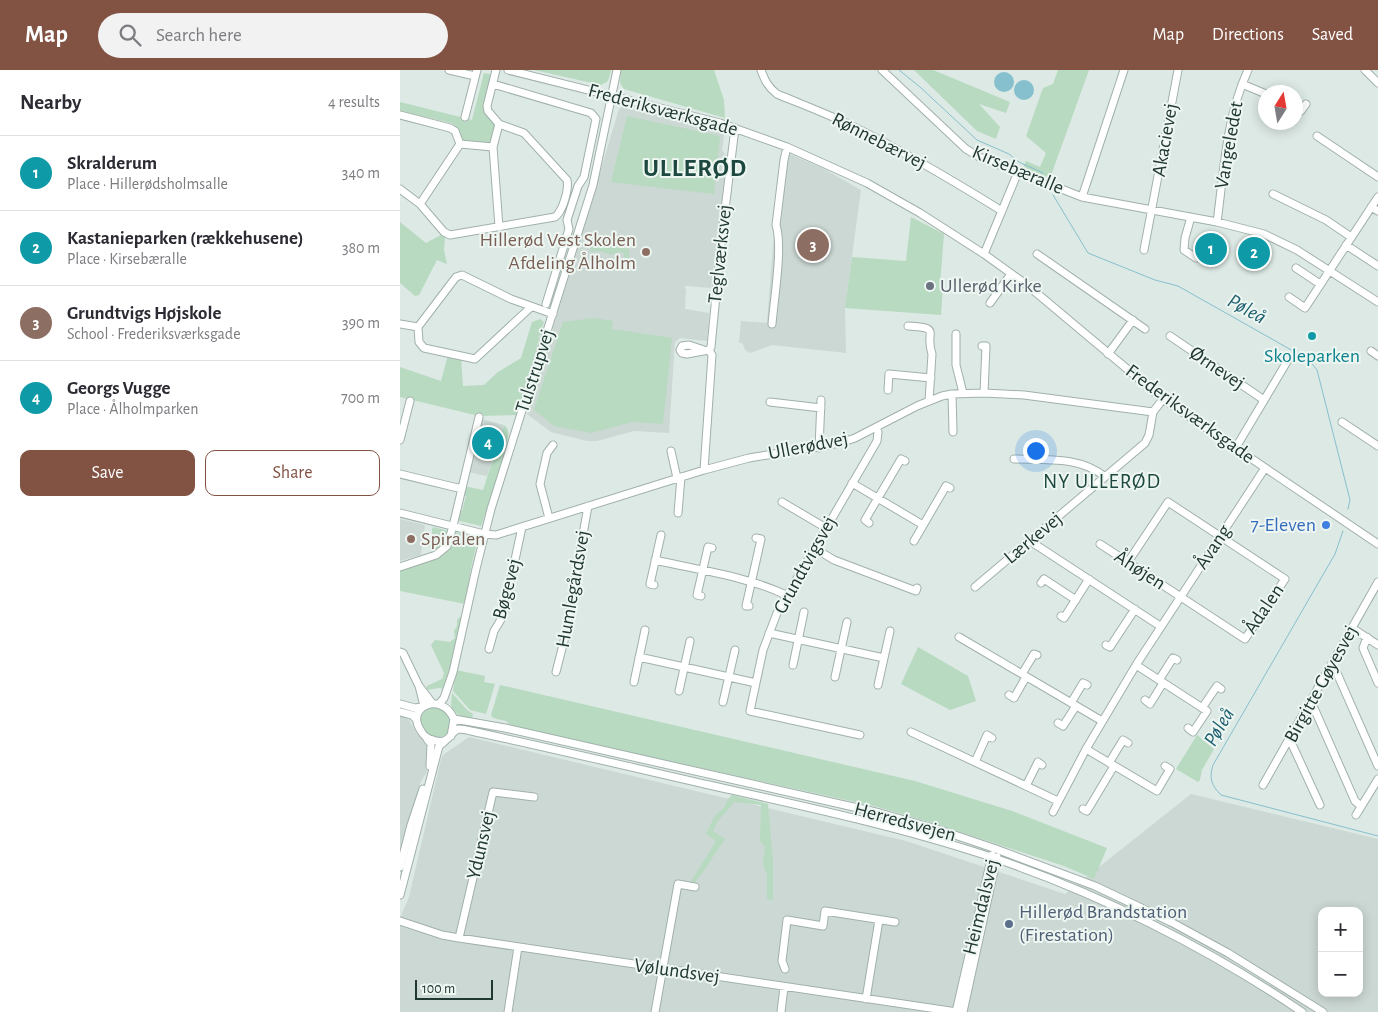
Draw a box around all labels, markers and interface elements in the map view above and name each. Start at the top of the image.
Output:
search box [98,13,448,58]
icon: search [116,21,144,49]
text: Map [25,23,68,47]
text: Search here [156,26,242,45]
text: Map [1153,26,1184,44]
text: Directions [1212,26,1284,44]
text: Saved [1312,26,1353,44]
street label: Frederiksværksgade [586,80,740,140]
north arrow [1258,85,1303,130]
text: Nearby [20,92,81,113]
text: 4 results [328,94,380,110]
street label: Vangeledet [1211,99,1247,190]
street label: Akacievej [1149,102,1181,178]
street label: Rønnebærvej [829,109,929,173]
street label: Kirsebæralle [969,142,1067,198]
text: Skralderum [67,154,157,173]
district label: ULLERØD [643,156,747,181]
text: 1 [33,165,39,181]
text: 340 m [342,165,380,181]
text: Place · Hillerødsholmsalle [67,176,228,192]
street label: Teglværksvej [705,203,735,305]
pin: 3 [797,226,829,264]
text: Kastanieparken (rækkehusene) [67,229,304,248]
place label: Hillerød Vest Skolen Afdeling Ålholm [479,230,636,273]
pin: 1 [1195,230,1227,268]
pin: 2 [1238,234,1270,272]
text: 2 [32,240,40,256]
text: 380 m [342,240,380,256]
marker: Hillerød Vest Skolen Afdeling Ålholm [640,246,652,258]
text: Place · Kirsebæralle [67,251,187,267]
place label: Ullerød Kirke [940,276,1042,296]
marker: Ullerød Kirke [924,280,936,292]
water label: Pøleå [1224,290,1270,328]
text: Grundtvigs Højskole [67,304,221,323]
text: 3 [33,315,39,331]
text: 390 m [342,315,380,331]
text: School · Frederiksværksgade [67,326,241,342]
street label: Tulstrupvej [512,327,558,415]
marker: Skoleparken [1306,330,1318,342]
street label: Ørnevej [1186,343,1248,393]
place label: Skoleparken [1264,346,1360,366]
street label: Frederiksværksgade [1122,361,1258,467]
text: Georgs Vugge [67,379,171,398]
text: 4 [32,390,40,406]
text: 700 m [341,390,380,406]
text: Place · Ålholmparken [67,401,199,417]
pin: 4 [472,424,504,462]
street label: Ullerødvej [766,428,850,464]
your location [1023,438,1049,464]
button: Save [20,450,195,496]
button: Share [205,450,380,496]
district label: NY ULLERØD [1043,471,1161,492]
street label: Lærkevej [1000,508,1066,568]
street label: Grundtvigsvej [770,513,840,617]
place label: 7-Eleven [1251,515,1316,535]
marker: 7-Eleven [1320,519,1332,531]
street label: Åvang [1190,521,1235,573]
place label: Spiralen [421,529,485,549]
street label: Humlegårdsvej [553,529,593,649]
marker: Spiralen [405,533,417,545]
street label: Åhøjen [1111,545,1170,594]
street label: Bøgevej [489,556,525,622]
street label: Ådalen [1239,580,1288,638]
street label: Birgitte Gøyesvej [1281,622,1361,746]
water label: Pøleå [1200,704,1238,750]
street label: Herredsvejen [852,799,958,845]
street label: Ydunsvej [463,809,499,881]
street label: Heimdalsvej [959,857,1003,957]
place label: Hillerød Brandstation (Firestation) [1019,902,1187,945]
map controls [1318,907,1363,997]
button: + [1318,907,1363,952]
marker: Hillerød Brandstation (Firestation) [1003,918,1015,930]
button: − [1318,952,1363,997]
street label: Vølundsvej [633,955,721,987]
scale bar [415,977,492,1000]
text: 100 m [422,982,455,996]

